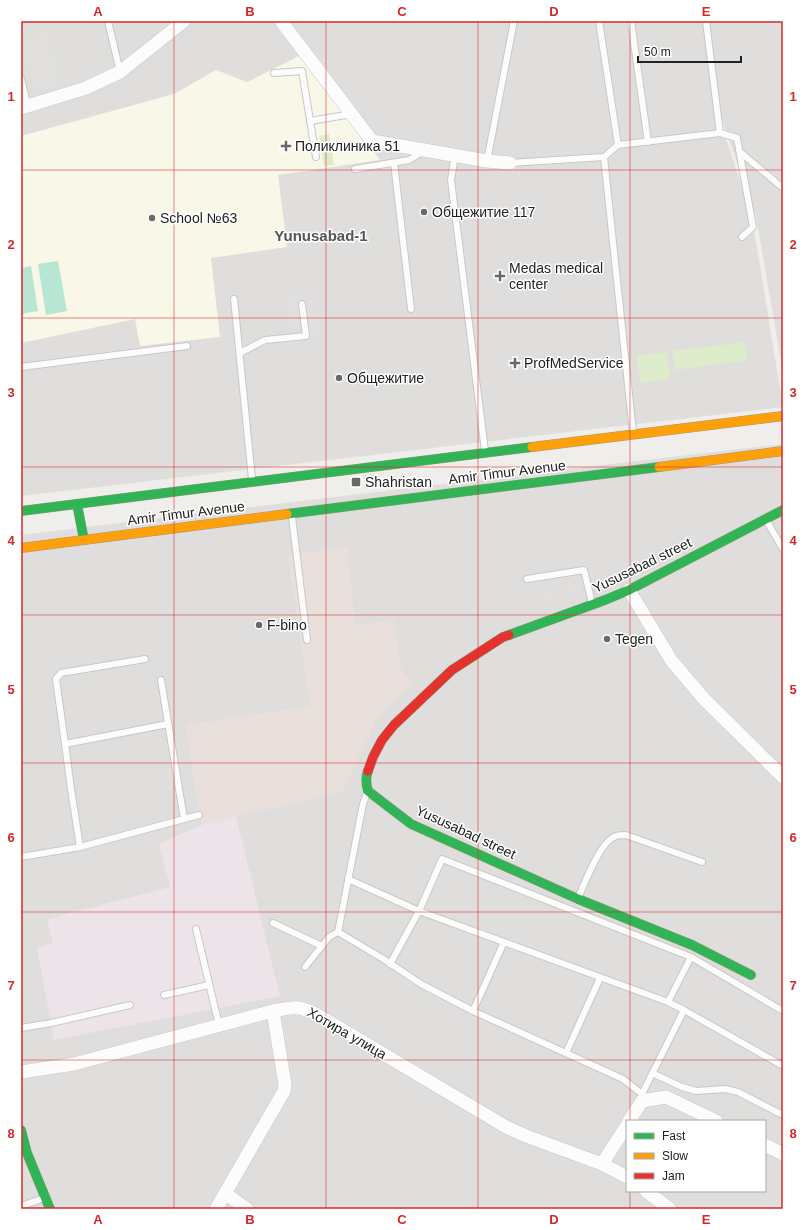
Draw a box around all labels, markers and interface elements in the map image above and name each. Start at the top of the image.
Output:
text: A [93,4,103,19]
text: B [245,4,255,19]
text: C [397,4,407,19]
text: D [549,4,559,19]
text: E [702,4,711,19]
scale bar [638,38,741,64]
text: 50 m [644,45,671,59]
text: 1 [7,89,15,104]
text: 1 [789,89,797,104]
place label: Поликлиника 51 [295,138,400,154]
marker: Поликлиника 51 [280,140,292,152]
place label: Общежитие 117 [432,204,536,220]
marker: Общежитие 117 [419,207,429,217]
place label: School №63 [160,210,238,226]
marker: School №63 [147,213,157,223]
district label: Yunusabad-1 [274,227,368,244]
text: 2 [7,237,15,252]
text: 2 [789,237,797,252]
place label: Medas medical center [509,260,603,292]
marker: Medas medical center [494,270,506,282]
place label: ProfMedService [524,355,624,371]
marker: ProfMedService [509,357,521,369]
place label: Общежитие [347,370,424,386]
marker: Общежитие [334,373,344,383]
text: 3 [7,385,15,400]
text: 3 [789,385,797,400]
street label: Amir Timur Avenue [447,457,567,487]
place label: Shahristan [365,474,432,490]
marker: Shahristan [350,476,362,488]
street label: Amir Timur Avenue [126,498,246,528]
text: 4 [7,533,15,548]
text: 4 [789,533,797,548]
street label: Yususabad street [590,534,694,596]
place label: F-bino [267,617,307,633]
marker: F-bino [254,620,264,630]
place label: Tegen [615,631,653,647]
marker: Tegen [602,634,612,644]
text: 5 [7,682,15,697]
text: 5 [789,682,797,697]
street label: Yususabad street [414,802,519,862]
text: 6 [7,830,15,845]
text: 6 [789,830,797,845]
text: 7 [7,978,15,993]
text: 7 [789,978,797,993]
street label: Хотира улица [305,1004,390,1062]
legend [626,1120,766,1192]
text: 8 [7,1126,15,1141]
text: 8 [789,1126,797,1141]
text: Fast [662,1129,686,1143]
text: Slow [662,1149,688,1163]
text: Jam [662,1169,685,1183]
text: A [93,1212,103,1227]
text: B [245,1212,255,1227]
text: C [397,1212,407,1227]
text: D [549,1212,559,1227]
text: E [702,1212,711,1227]

